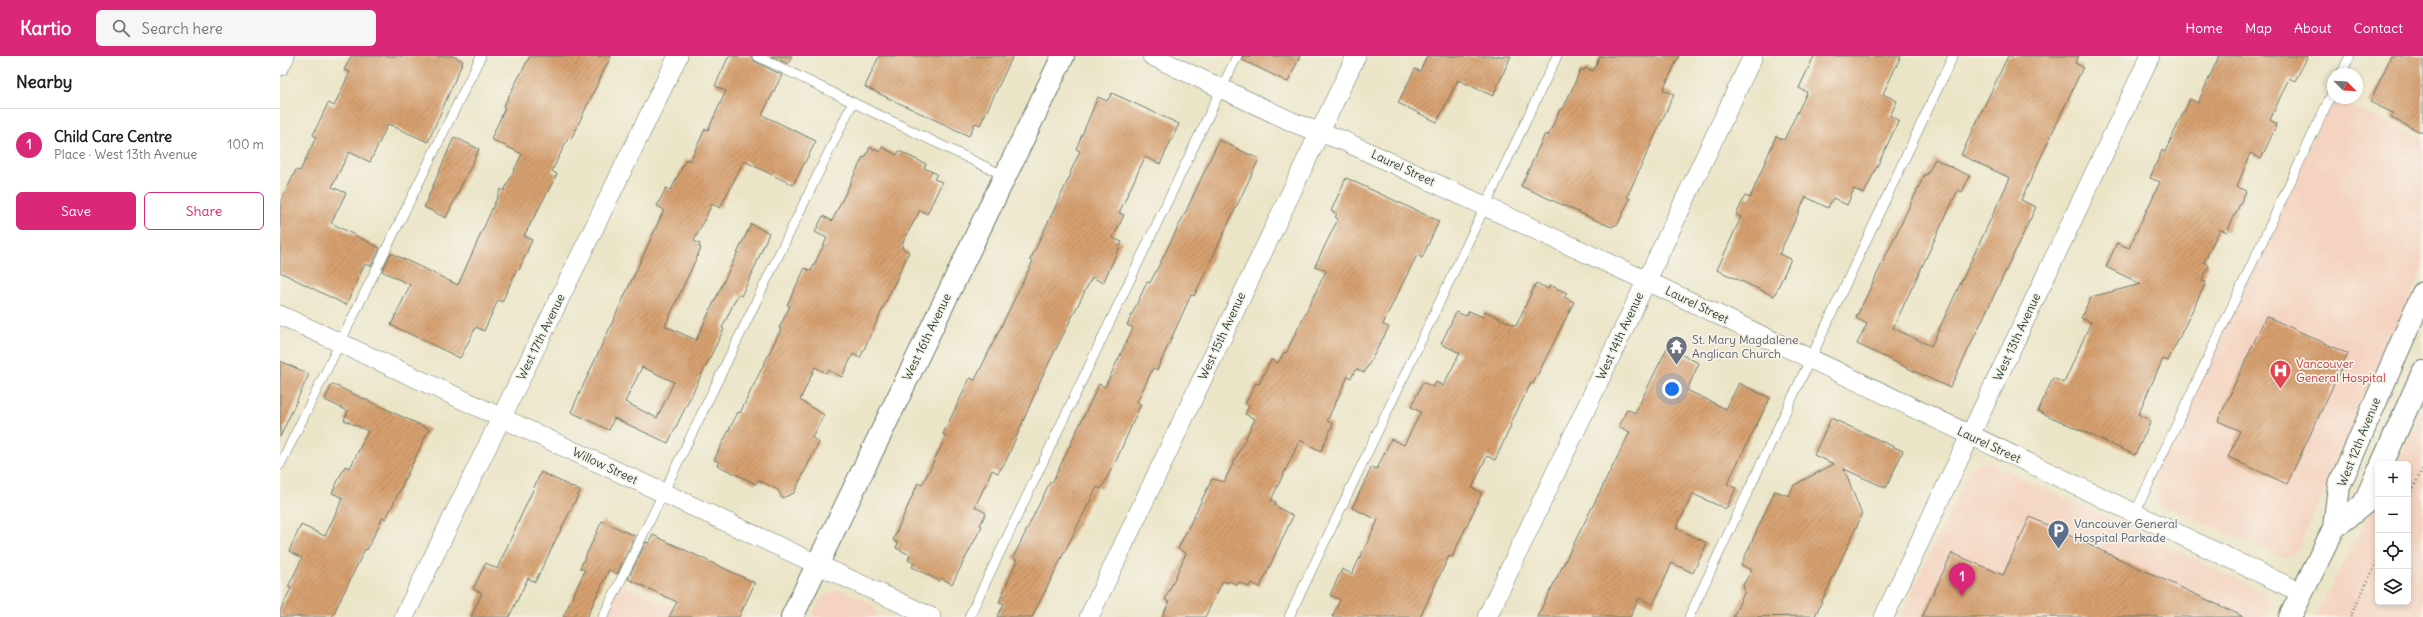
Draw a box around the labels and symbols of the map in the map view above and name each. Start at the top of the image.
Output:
north arrow [2327,68,2363,104]
street label: Laurel Street [1369,146,1438,189]
street label: Laurel Street [1663,283,1731,326]
street label: West 15th Avenue [1195,290,1248,382]
street label: West 14th Avenue [1593,290,1646,382]
street label: West 17th Avenue [513,291,568,382]
street label: West 16th Avenue [899,291,954,383]
street label: West 13th Avenue [1990,291,2043,383]
place label: St. Mary Magdalene Anglican Church [1692,332,1799,361]
temple icon: St. Mary Magdalene Anglican Church [1664,334,1690,367]
place label: Vancouver General Hospital [2296,356,2386,385]
hospital icon: Vancouver General Hospital [2267,358,2293,391]
your location [1662,379,1682,399]
street label: West 12th Avenue [2334,395,2383,489]
street label: Laurel Street [1955,423,2024,466]
street label: Willow Street [570,444,640,487]
place label: Vancouver General Hospital Parkade [2074,516,2177,545]
parking icon: Vancouver General Hospital Parkade [2046,518,2072,551]
pin: 1 [1949,563,1975,596]

